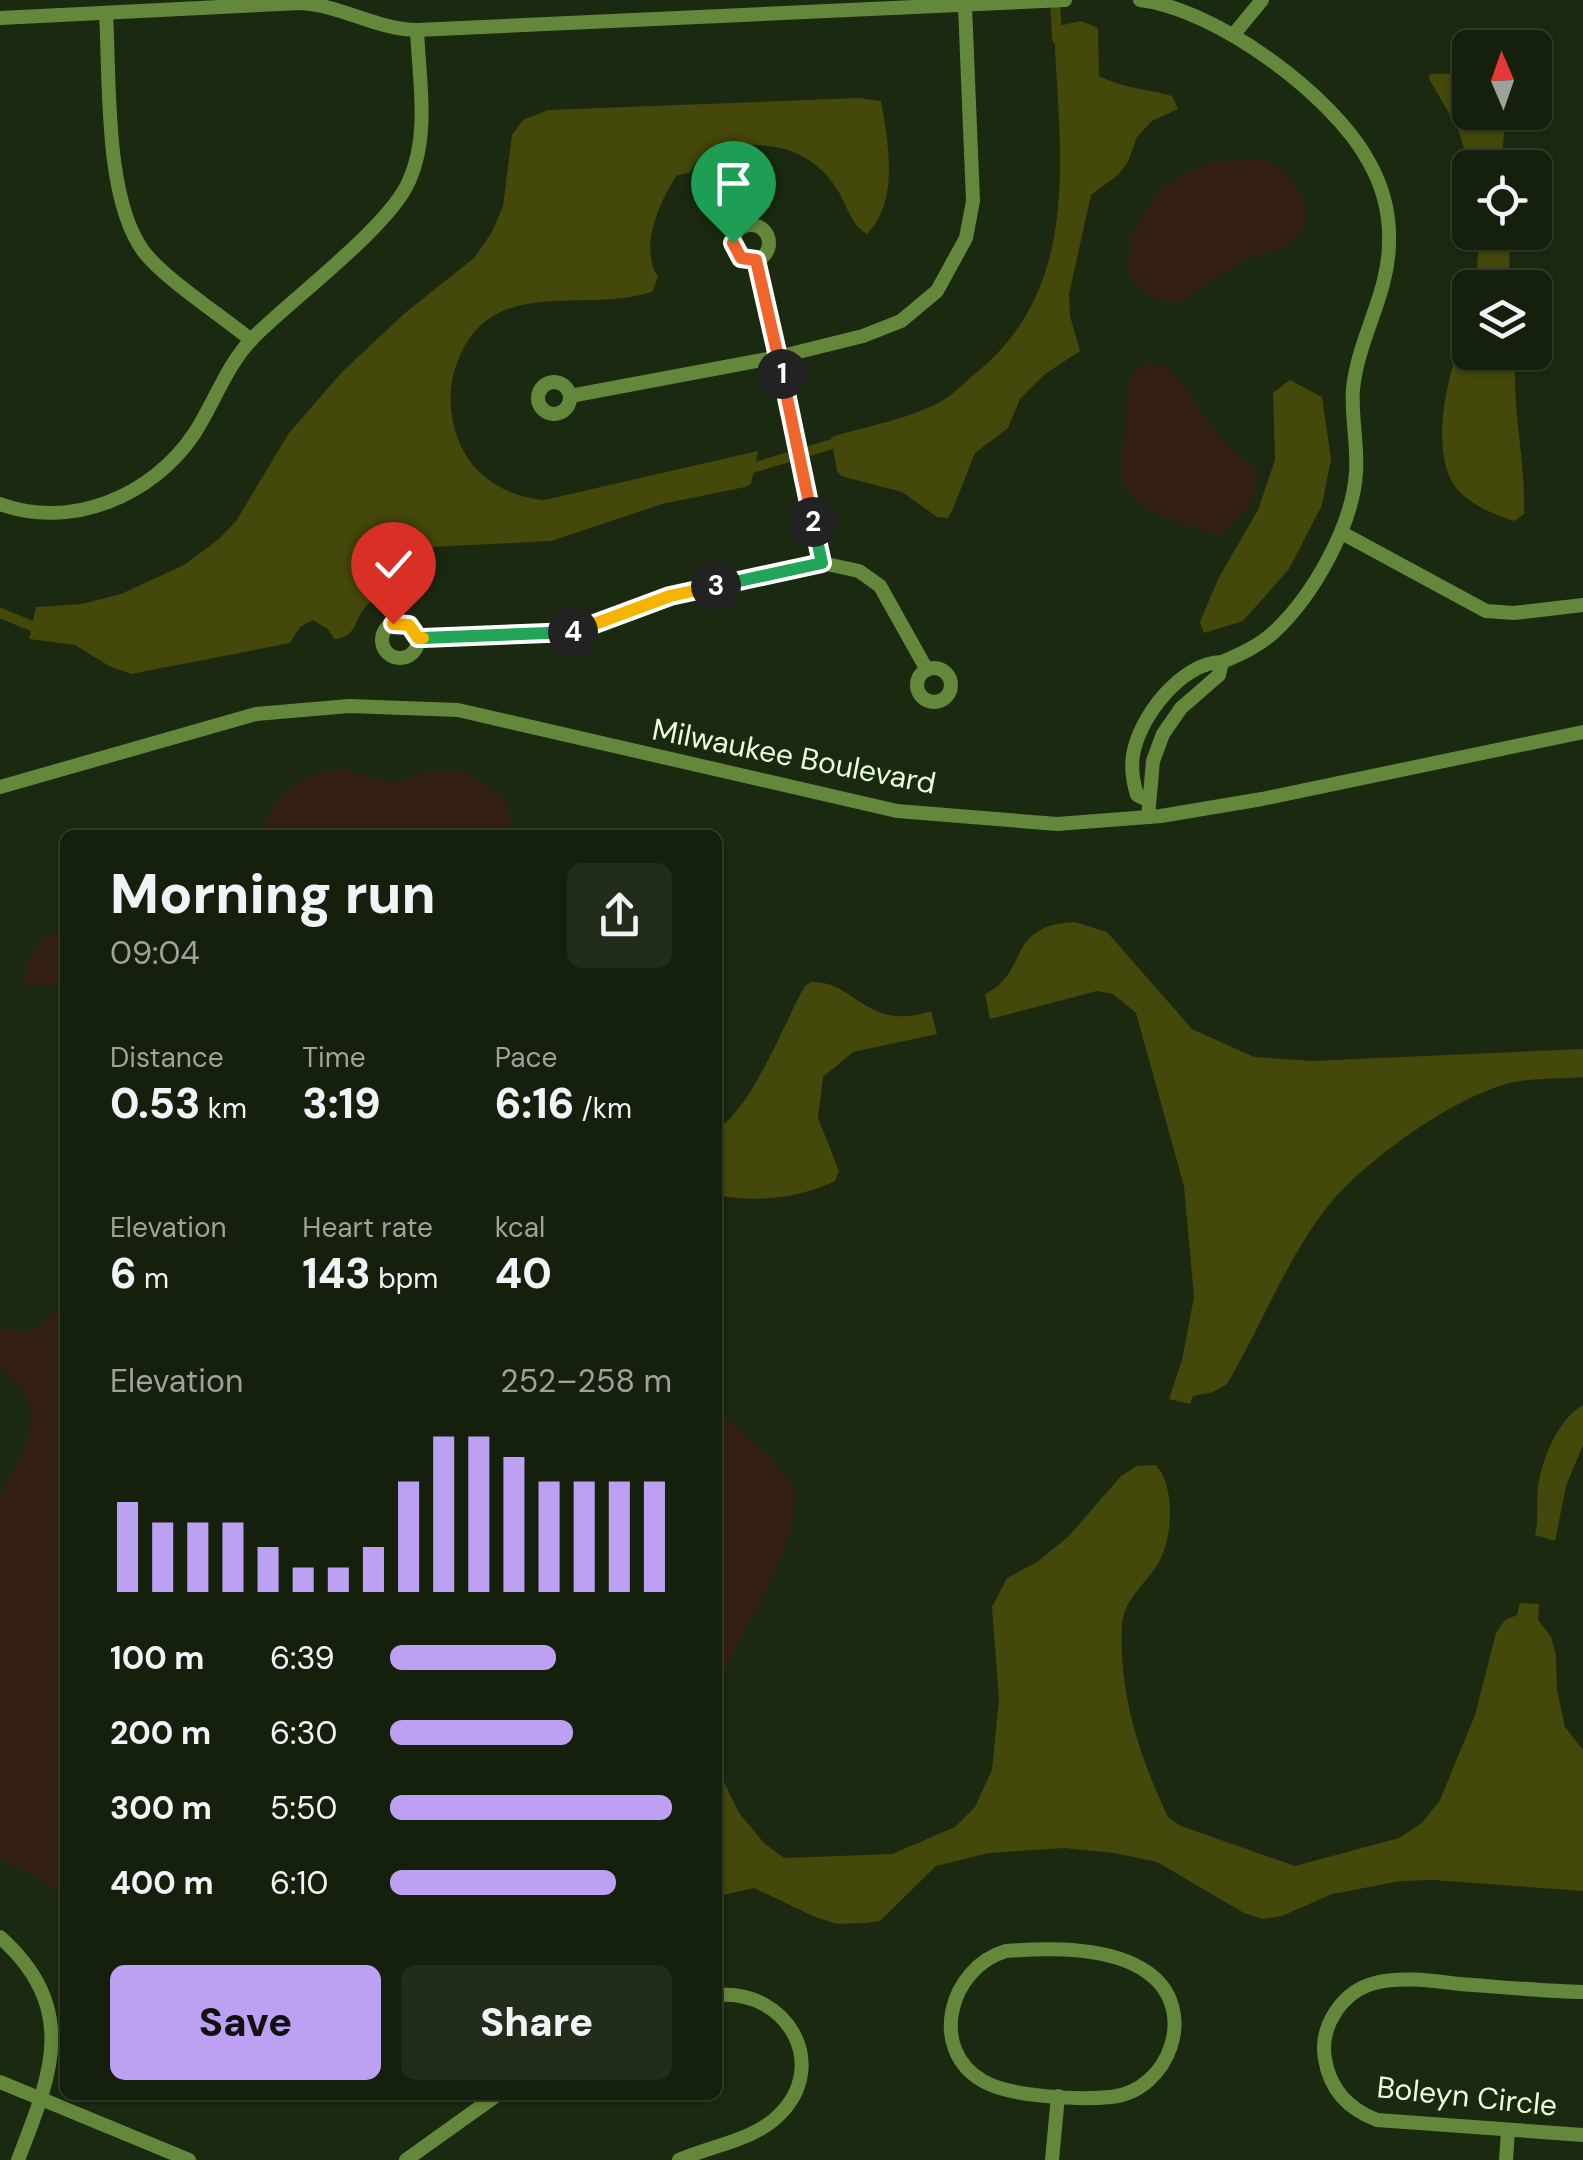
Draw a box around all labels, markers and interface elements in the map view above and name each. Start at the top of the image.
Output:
north arrow [1452,30,1552,130]
map controls [1452,30,1552,370]
pin [691,141,776,244]
button: locate [1452,150,1552,250]
icon: arrive [706,156,761,211]
button: layers [1452,270,1552,370]
pin: 1 [757,349,807,399]
text: 1 [777,355,787,392]
pin: 2 [788,497,838,547]
text: 2 [805,503,821,540]
pin [351,522,436,625]
icon: check [366,537,421,592]
pin: 3 [691,561,741,611]
text: 3 [708,567,724,604]
pin: 4 [548,607,598,657]
text: 4 [564,613,582,650]
street label: Milwaukee Boulevard [649,709,939,803]
text: Morning run [110,858,436,930]
button: share [567,863,672,968]
text: 09:04 [110,932,200,974]
text: Distance [110,1039,224,1076]
text: Time [302,1039,366,1076]
text: Pace [495,1039,557,1076]
text: 0.53 [110,1076,200,1131]
text: 3:19 [302,1076,381,1131]
text: 6:16 [495,1076,574,1131]
text: km [200,1090,247,1127]
text: /km [574,1090,632,1127]
text: Elevation [110,1209,227,1246]
text: Heart rate [302,1209,433,1246]
text: kcal [495,1209,545,1246]
text: 6 [110,1246,137,1301]
text: 143 [302,1246,371,1301]
text: 40 [495,1246,552,1301]
text: m [137,1260,169,1297]
text: bpm [371,1260,438,1297]
text: Elevation [110,1360,243,1402]
text: 252–258 m [500,1360,672,1402]
text: 100 m [110,1637,204,1679]
text: 6:39 [270,1637,335,1679]
text: 200 m [110,1712,211,1754]
text: 6:30 [270,1712,337,1754]
text: 300 m [110,1787,212,1829]
text: 5:50 [270,1787,337,1829]
text: 400 m [110,1862,214,1904]
text: 6:10 [270,1862,328,1904]
button: Save [110,1965,381,2080]
button: Share [401,1965,672,2080]
street label: Boleyn Circle [1375,2067,1559,2125]

